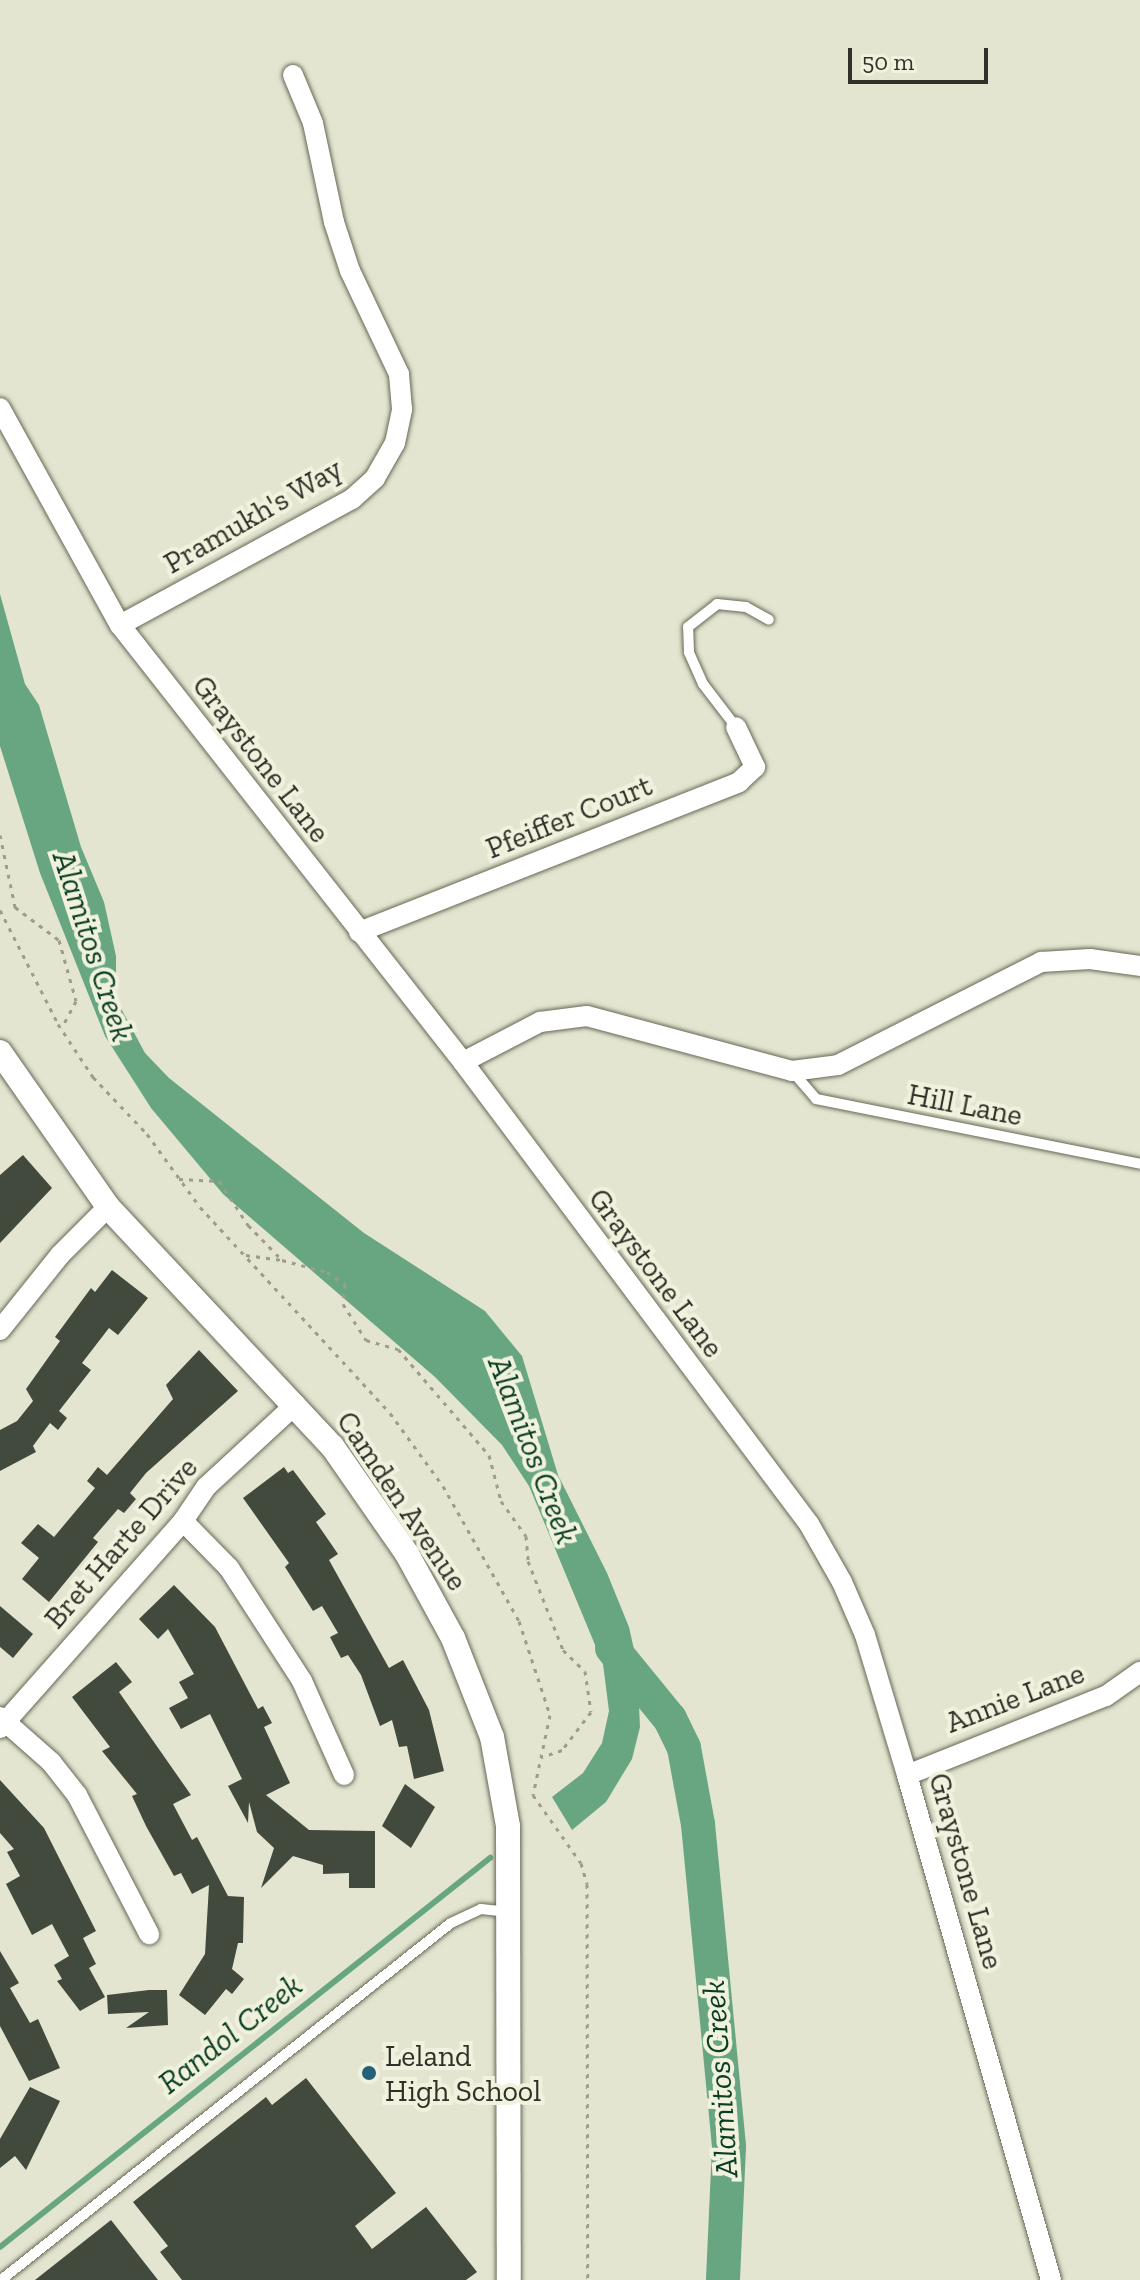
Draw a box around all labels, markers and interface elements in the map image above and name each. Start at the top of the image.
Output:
scale bar [852,32,992,82]
text: 50 m [862,47,914,76]
street label: Pramukh's Way [157,450,349,582]
street label: Graystone Lane [185,668,337,850]
street label: Pfeiffer Court [481,767,657,867]
water label: Alamitos Creek [44,846,142,1046]
street label: Hill Lane [905,1076,1025,1134]
street label: Graystone Lane [581,1181,731,1365]
water label: Alamitos Creek [480,1351,586,1549]
street label: Camden Avenue [329,1404,475,1598]
street label: Bret Harte Drive [37,1450,205,1636]
street label: Annie Lane [941,1655,1089,1741]
street label: Graystone Lane [921,1769,1011,1973]
water label: Randol Creek [151,1966,309,2102]
water label: Alamitos Creek [694,1979,746,2179]
place label: Leland High School [385,2038,542,2108]
marker: Leland High School [360,2064,378,2082]

